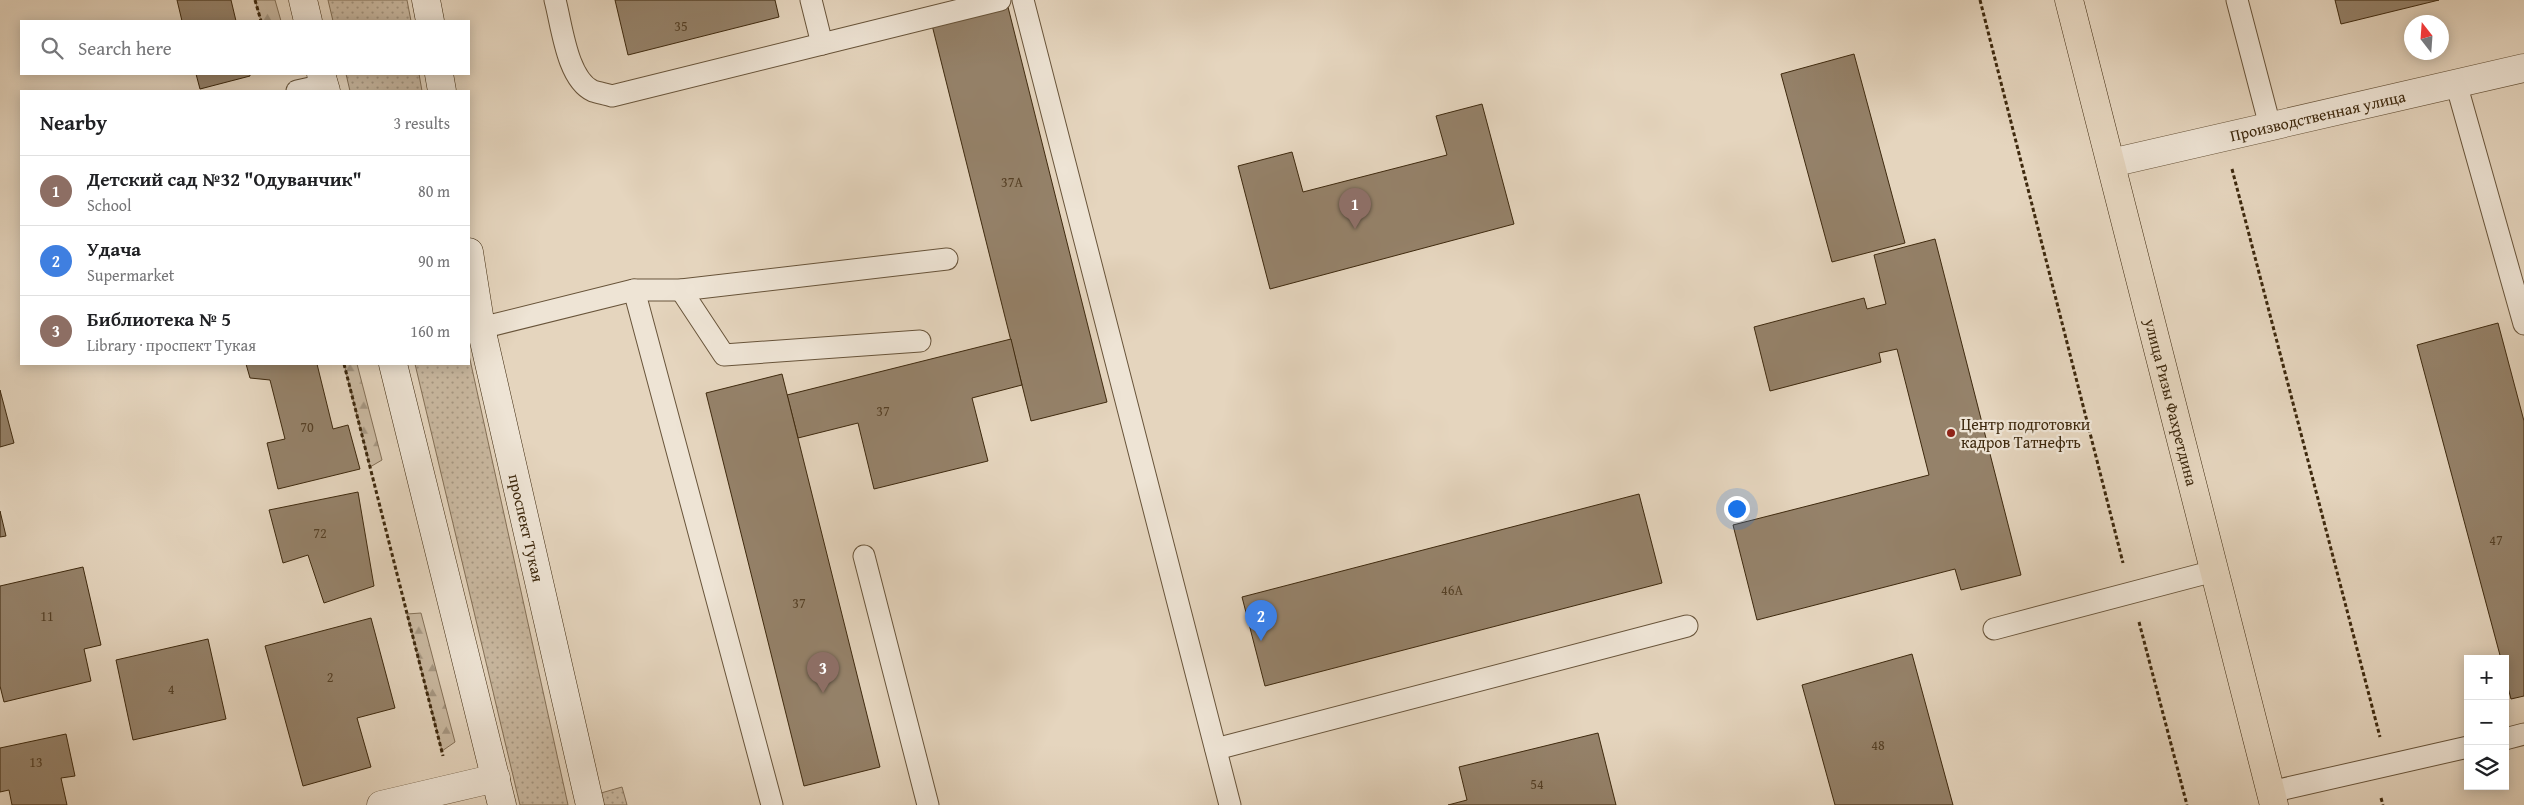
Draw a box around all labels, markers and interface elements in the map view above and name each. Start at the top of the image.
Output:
north arrow [2404,15,2449,60]
house number: 35 [674,16,688,36]
search box [20,20,470,75]
icon: search [38,34,66,62]
text: Search here [78,34,172,62]
street label: Производственная улица [2227,84,2408,147]
text: Nearby [40,107,107,138]
text: 3 results [393,111,450,135]
text: Детский сад №32 "Одуванчик" [87,165,362,193]
house number: 37А [1001,172,1023,192]
text: 1 [52,179,60,203]
text: 80 m [418,179,450,203]
pin: 1 [1339,188,1371,229]
text: School [87,193,131,217]
text: Удача [87,235,141,263]
text: 2 [52,249,60,273]
text: 90 m [418,249,450,273]
text: Supermarket [87,263,174,287]
text: Библиотека № 5 [87,305,231,333]
street label: улица Ризы Фахретдина [2138,315,2204,489]
text: 3 [52,319,60,343]
text: 160 m [410,319,450,343]
text: Library · проспект Тукая [87,333,256,357]
house number: 37 [876,401,890,421]
place label: Центр подготовки кадров Татнефть [1961,412,2091,454]
house number: 70 [300,417,314,437]
marker: Центр подготовки кадров Татнефть [1945,427,1957,439]
street label: проспект Тукая [503,471,551,584]
your location [1724,496,1750,522]
house number: 72 [313,523,327,543]
house number: 47 [2489,530,2503,550]
house number: 46А [1441,580,1463,600]
house number: 37 [792,593,806,613]
pin: 2 [1245,600,1277,641]
house number: 11 [40,606,54,626]
pin: 3 [807,652,839,693]
map controls [2464,655,2509,790]
button: + [2464,655,2509,700]
house number: 2 [327,667,333,687]
house number: 4 [168,679,175,699]
button: − [2464,700,2509,745]
house number: 48 [1871,735,1885,755]
button: layers [2464,745,2509,790]
house number: 13 [29,752,43,772]
house number: 54 [1530,774,1544,794]

